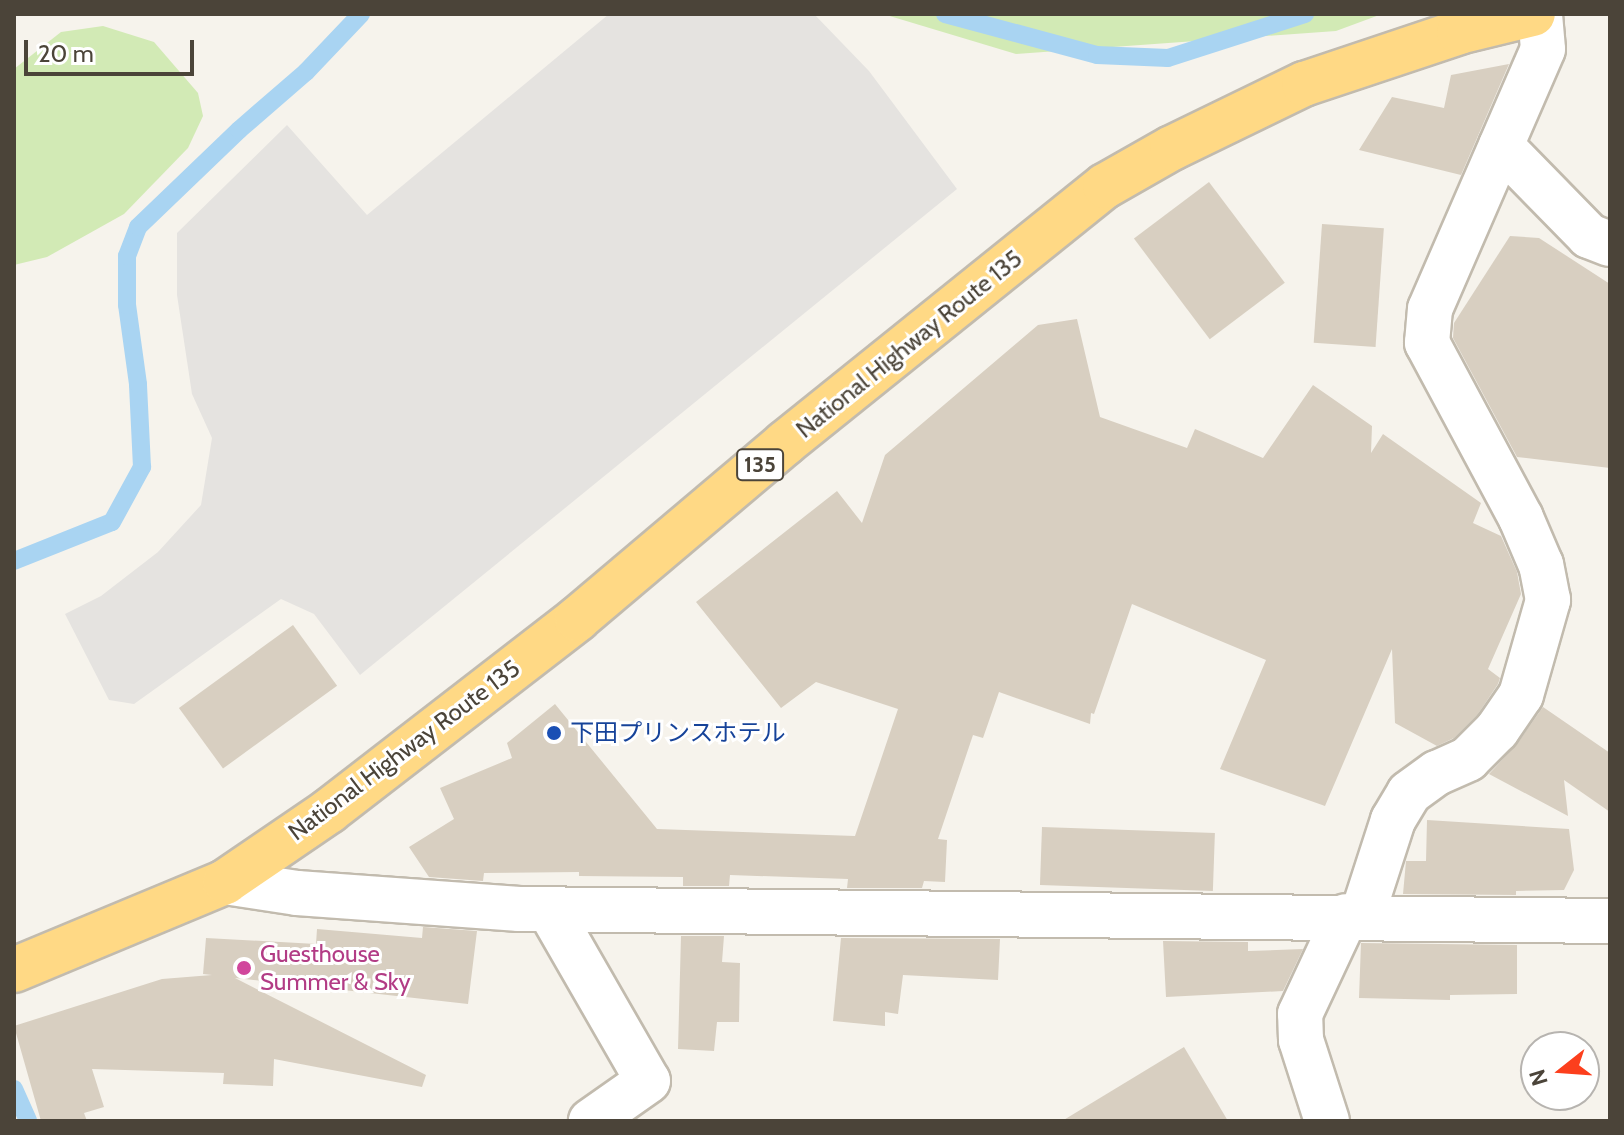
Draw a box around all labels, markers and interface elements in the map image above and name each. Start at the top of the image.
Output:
scale bar [28,24,198,74]
text: 20 m [38,39,94,68]
street label: National Highway Route 135 [790,244,1028,444]
road number: 135 [736,447,784,483]
street label: National Highway Route 135 [283,654,525,846]
place label: 下田プリンスホテル [570,719,786,747]
marker: 下田プリンスホテル [545,724,563,742]
place label: Guesthouse Summer & Sky [260,940,411,996]
marker: Guesthouse Summer & Sky [235,959,253,977]
north arrow [1520,1031,1600,1111]
text: N [1523,1066,1554,1089]

